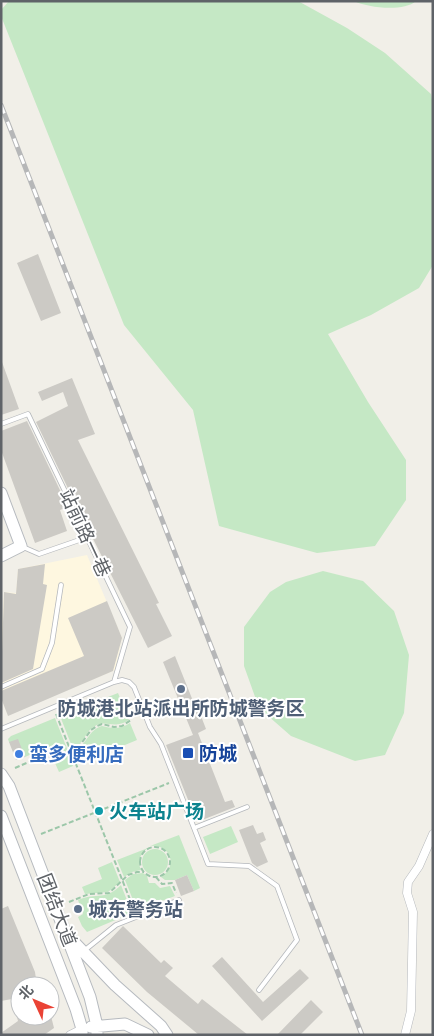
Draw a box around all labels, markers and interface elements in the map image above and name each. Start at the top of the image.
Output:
street label: 站前路一巷 [54,485,116,581]
marker: 防城港北站派出所防城警务区 [175,683,187,695]
place label: 防城港北站派出所防城警务区 [57,696,305,721]
place label: 防城 [199,741,237,766]
place label: 蛮多便利店 [29,742,124,767]
marker: 防城 [181,746,195,760]
marker: 蛮多便利店 [13,748,25,760]
place label: 火车站广场 [109,799,204,824]
marker: 火车站广场 [93,805,105,817]
street label: 团结大道 [32,870,82,950]
place label: 城东警务站 [88,897,183,922]
marker: 城东警务站 [72,903,84,915]
north arrow [10,976,60,1026]
text: 北 [14,981,37,1003]

